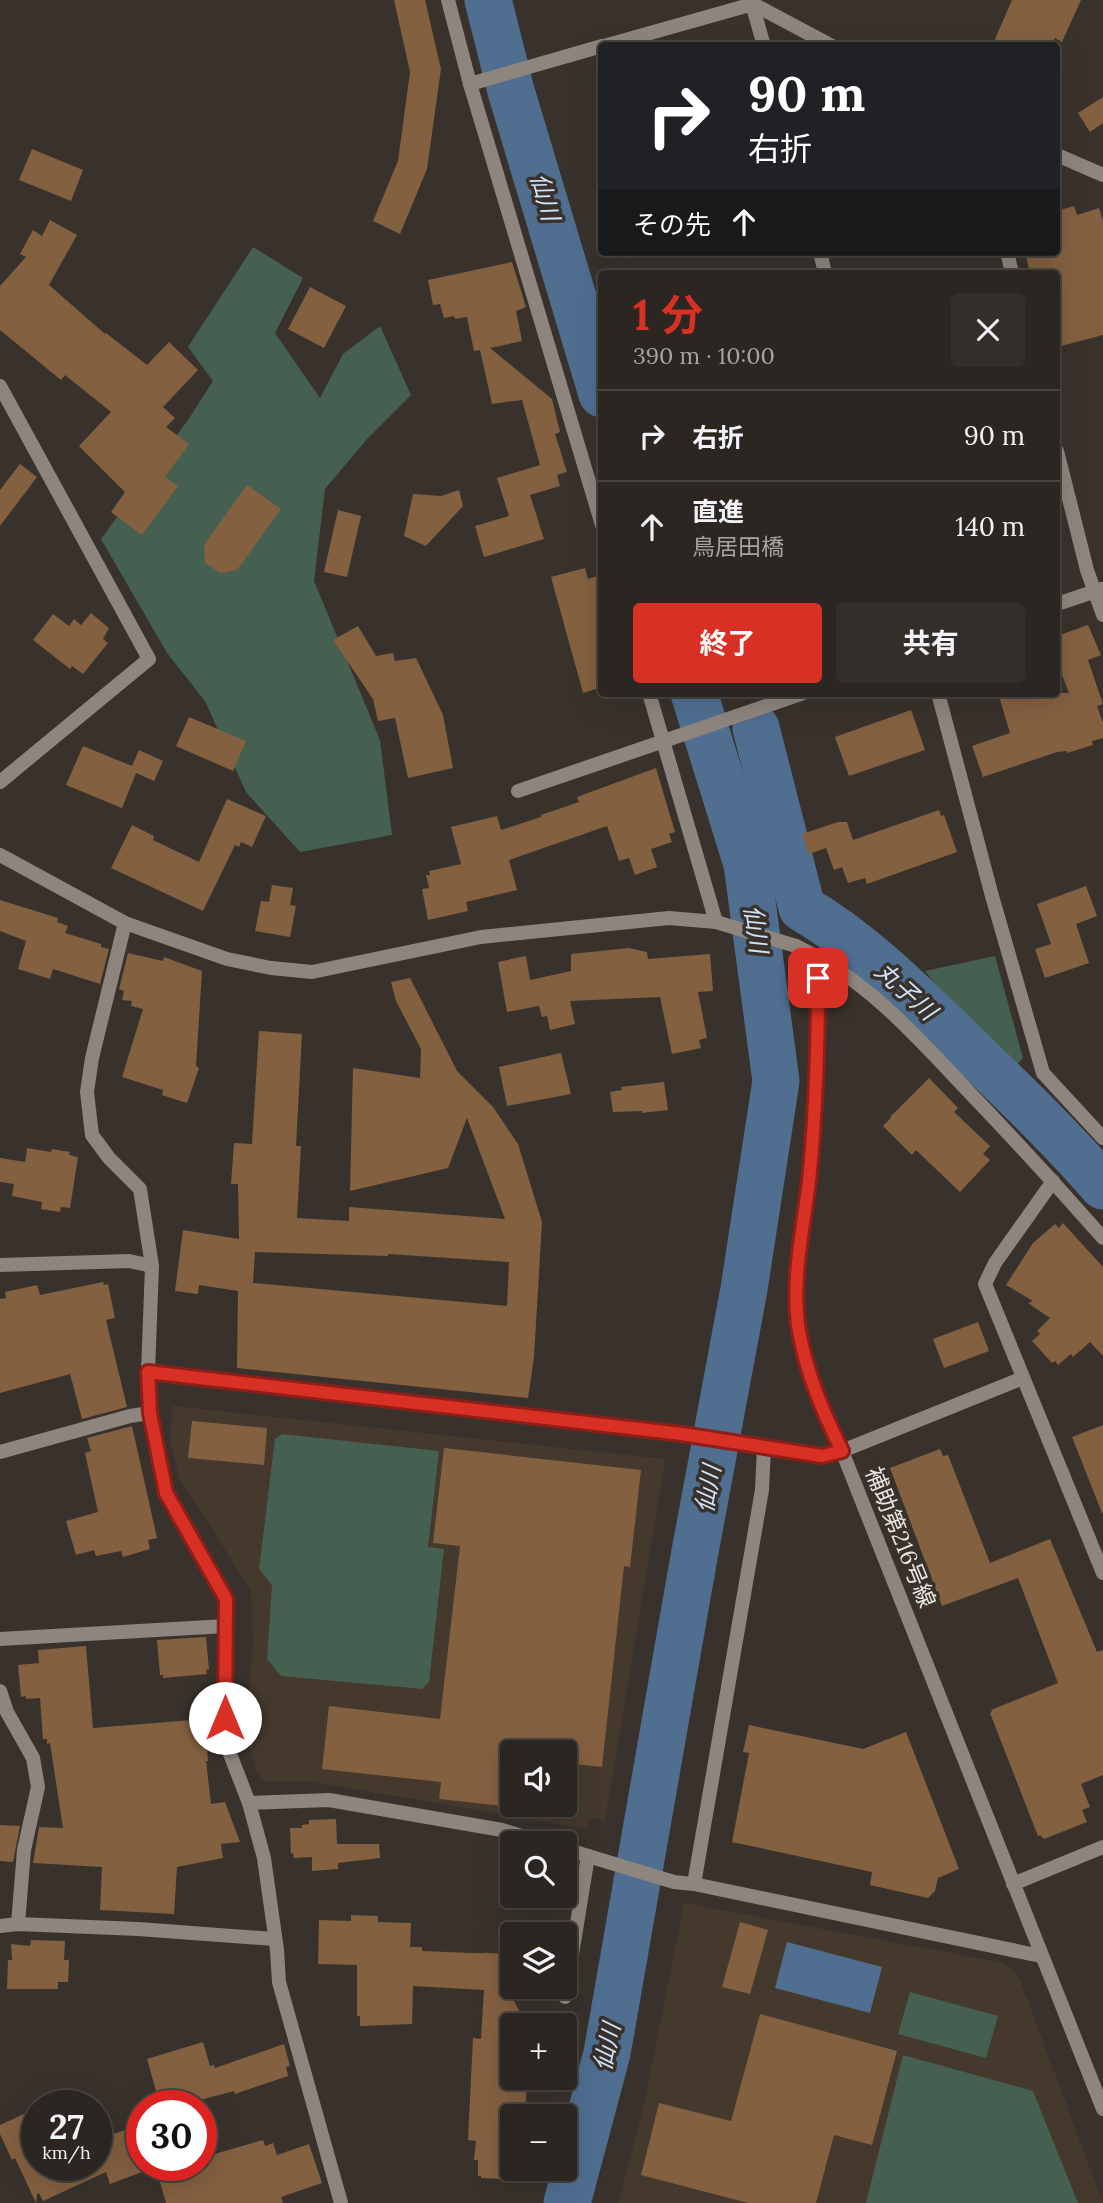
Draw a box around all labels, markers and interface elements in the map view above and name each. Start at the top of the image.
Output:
text: 90 m [748,62,865,124]
icon: right [633,70,724,161]
text: 右折 [748,128,812,169]
water label: 仙川 [523,170,567,227]
icon: ahead [725,203,763,241]
text: その先 [633,208,711,241]
text: 1 分 [633,288,703,342]
button: close [951,293,1025,367]
text: 390 m · 10:00 [633,341,775,370]
icon: right [633,417,671,455]
text: 90 m [964,419,1025,452]
text: 右折 [692,421,744,454]
text: 直進 [692,495,744,528]
icon: ahead [633,508,671,546]
text: 140 m [955,510,1025,543]
text: 鳥居田橋 [692,532,784,561]
button: 終了 [633,603,822,683]
button: 共有 [836,603,1025,683]
water label: 仙川 [737,903,775,958]
pin [788,948,848,1008]
water label: 丸子川 [869,955,945,1029]
icon: arrive [799,959,837,997]
water label: 仙川 [689,1460,728,1515]
street label: 補助第216号線 [860,1462,942,1612]
position arrow [188,1681,262,1755]
map controls [500,1740,577,2181]
button: sound [500,1740,577,1817]
button: search [500,1831,577,1908]
button: layers [500,1922,577,1999]
button: + [500,2013,577,2090]
water label: 仙川 [587,2017,628,2074]
speed limit sign: 30 [126,2090,217,2181]
text: 27 [49,2104,84,2149]
button: − [500,2104,577,2181]
text: km/h [42,2141,91,2164]

